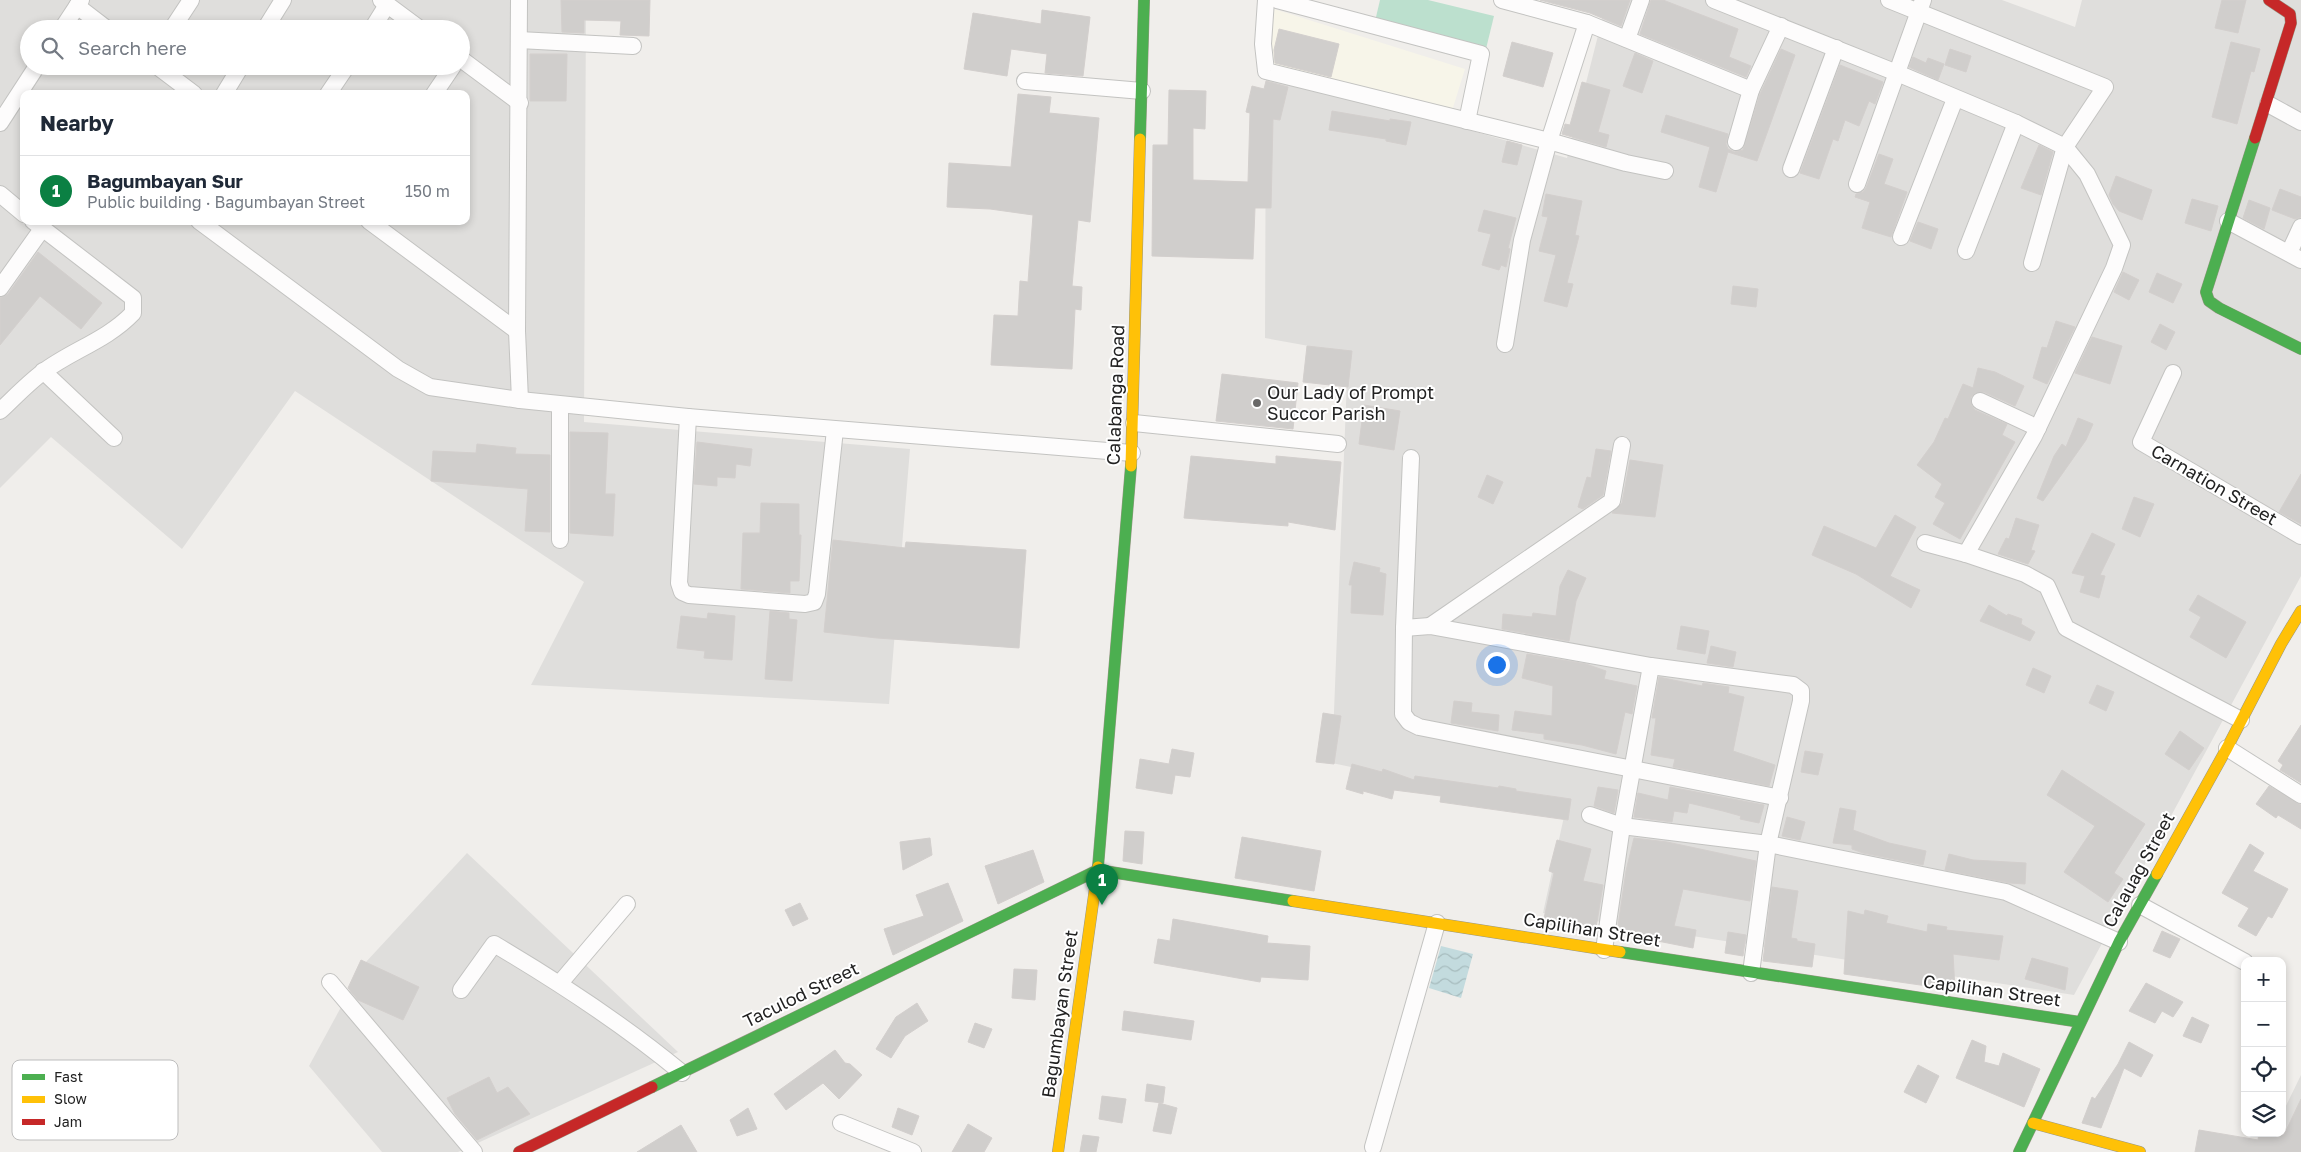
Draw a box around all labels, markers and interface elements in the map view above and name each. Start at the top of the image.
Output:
search box [20,20,470,75]
icon: search [38,34,66,62]
text: Search here [78,36,187,59]
text: Nearby [40,110,114,136]
text: Bagumbayan Sur [87,169,243,192]
text: 1 [52,181,60,201]
text: 150 m [405,181,450,201]
text: Public building · Bagumbayan Street [87,192,365,212]
street label: Calabanga Road [1102,324,1128,466]
place label: Our Lady of Prompt Succor Parish [1267,381,1434,424]
marker: Our Lady of Prompt Succor Parish [1251,397,1263,409]
street label: Carnation Street [2147,439,2282,529]
your location [1484,652,1510,678]
street label: Calauag Street [2097,808,2179,931]
pin: 1 [1086,864,1118,905]
street label: Capilihan Street [1522,907,1663,951]
street label: Bagumbayan Street [1036,928,1082,1099]
street label: Taculod Street [739,957,862,1032]
map controls [2241,957,2286,1137]
button: + [2241,957,2286,1002]
street label: Capilihan Street [1922,969,2062,1011]
button: − [2241,1002,2286,1047]
button: locate [2241,1047,2286,1092]
legend [12,1060,178,1140]
text: Fast [54,1068,83,1085]
text: Slow [54,1090,87,1107]
button: layers [2241,1092,2286,1137]
text: Jam [54,1113,82,1130]

